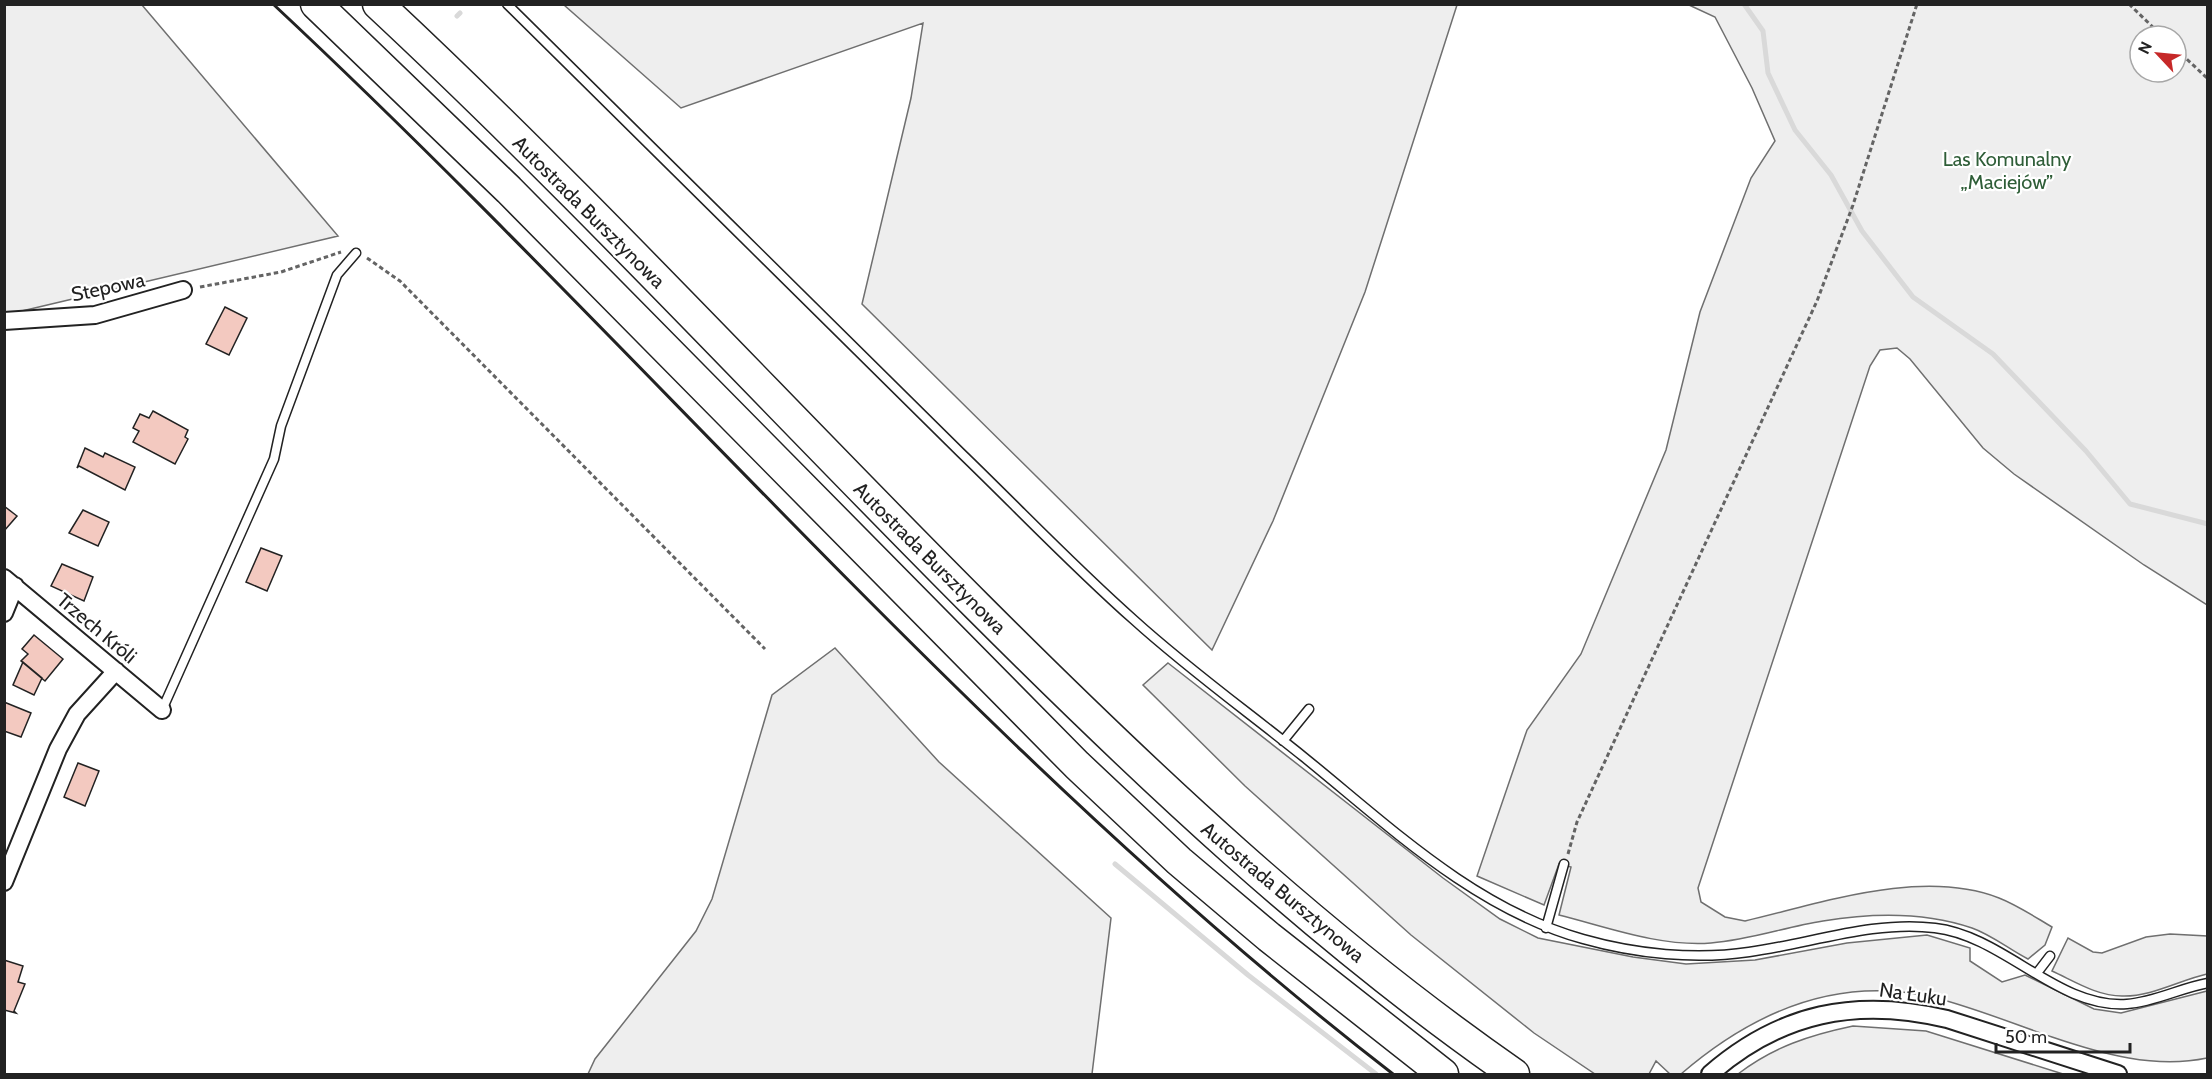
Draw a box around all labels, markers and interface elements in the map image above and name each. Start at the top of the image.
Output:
north arrow [2128,24,2188,84]
text: N [2134,38,2156,57]
street label: Autostrada Bursztynowa [508,131,670,293]
park label: Las Komunalny „Maciejów” [1943,147,2071,194]
street label: Stepowa [69,267,147,306]
street label: Autostrada Bursztynowa [849,477,1011,639]
street label: Trzech Króli [52,588,142,668]
street label: Autostrada Bursztynowa [1197,817,1370,967]
street label: Na Łuku [1878,977,1948,1011]
scale bar [1996,1016,2130,1054]
text: 50 m [2005,1026,2047,1048]

